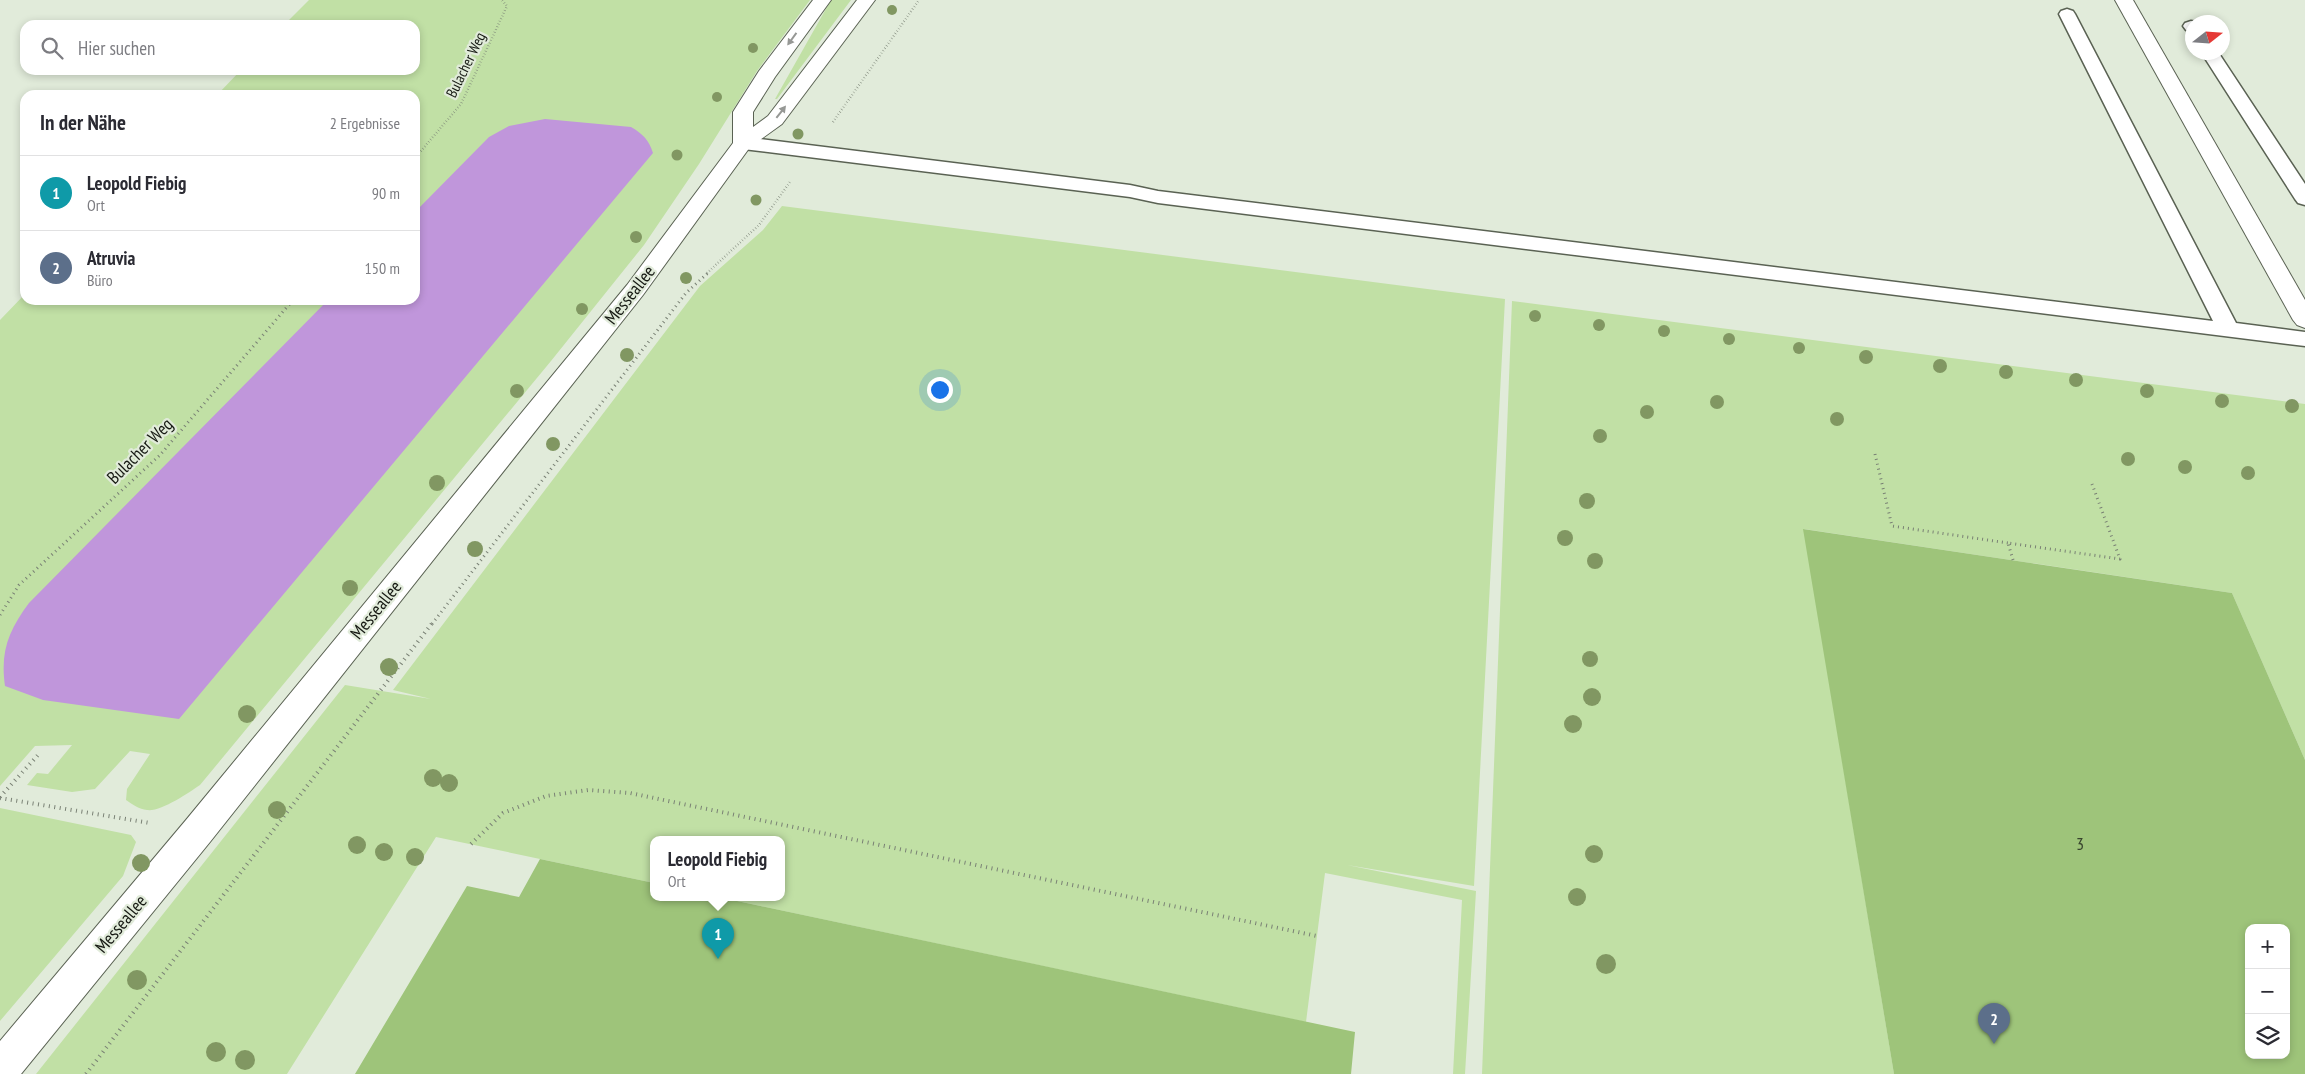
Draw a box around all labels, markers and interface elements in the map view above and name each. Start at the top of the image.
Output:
north arrow [2185,15,2230,60]
search box [20,20,420,75]
street label: Bulacher Weg [442,29,490,101]
one-way arrow [787,32,798,45]
icon: search [38,34,66,62]
text: Hier suchen [78,36,155,60]
one-way arrow [775,106,786,119]
text: In der Nähe [40,109,126,136]
text: 2 Ergebnisse [330,113,400,133]
text: Leopold Fiebig [87,171,187,195]
text: 1 [52,183,60,203]
text: 90 m [372,183,400,203]
text: Ort [87,195,105,215]
text: Atruvia [87,246,135,270]
text: 2 [52,258,60,278]
text: 150 m [365,258,400,278]
street label: Messeallee [599,260,660,329]
text: Büro [87,270,113,290]
your location [927,377,953,403]
street label: Bulacher Weg [102,413,178,489]
street label: Messeallee [345,576,406,644]
house number: 3 [2076,832,2084,855]
popup [650,836,785,901]
text: Leopold Fiebig [668,847,767,871]
text: Ort [668,871,686,891]
street label: Messeallee [90,890,152,957]
pin: 1 [702,918,734,959]
map controls [2245,924,2290,1059]
button: + [2245,924,2290,969]
button: − [2245,969,2290,1014]
pin: 2 [1978,1003,2010,1044]
button: layers [2245,1014,2290,1059]

